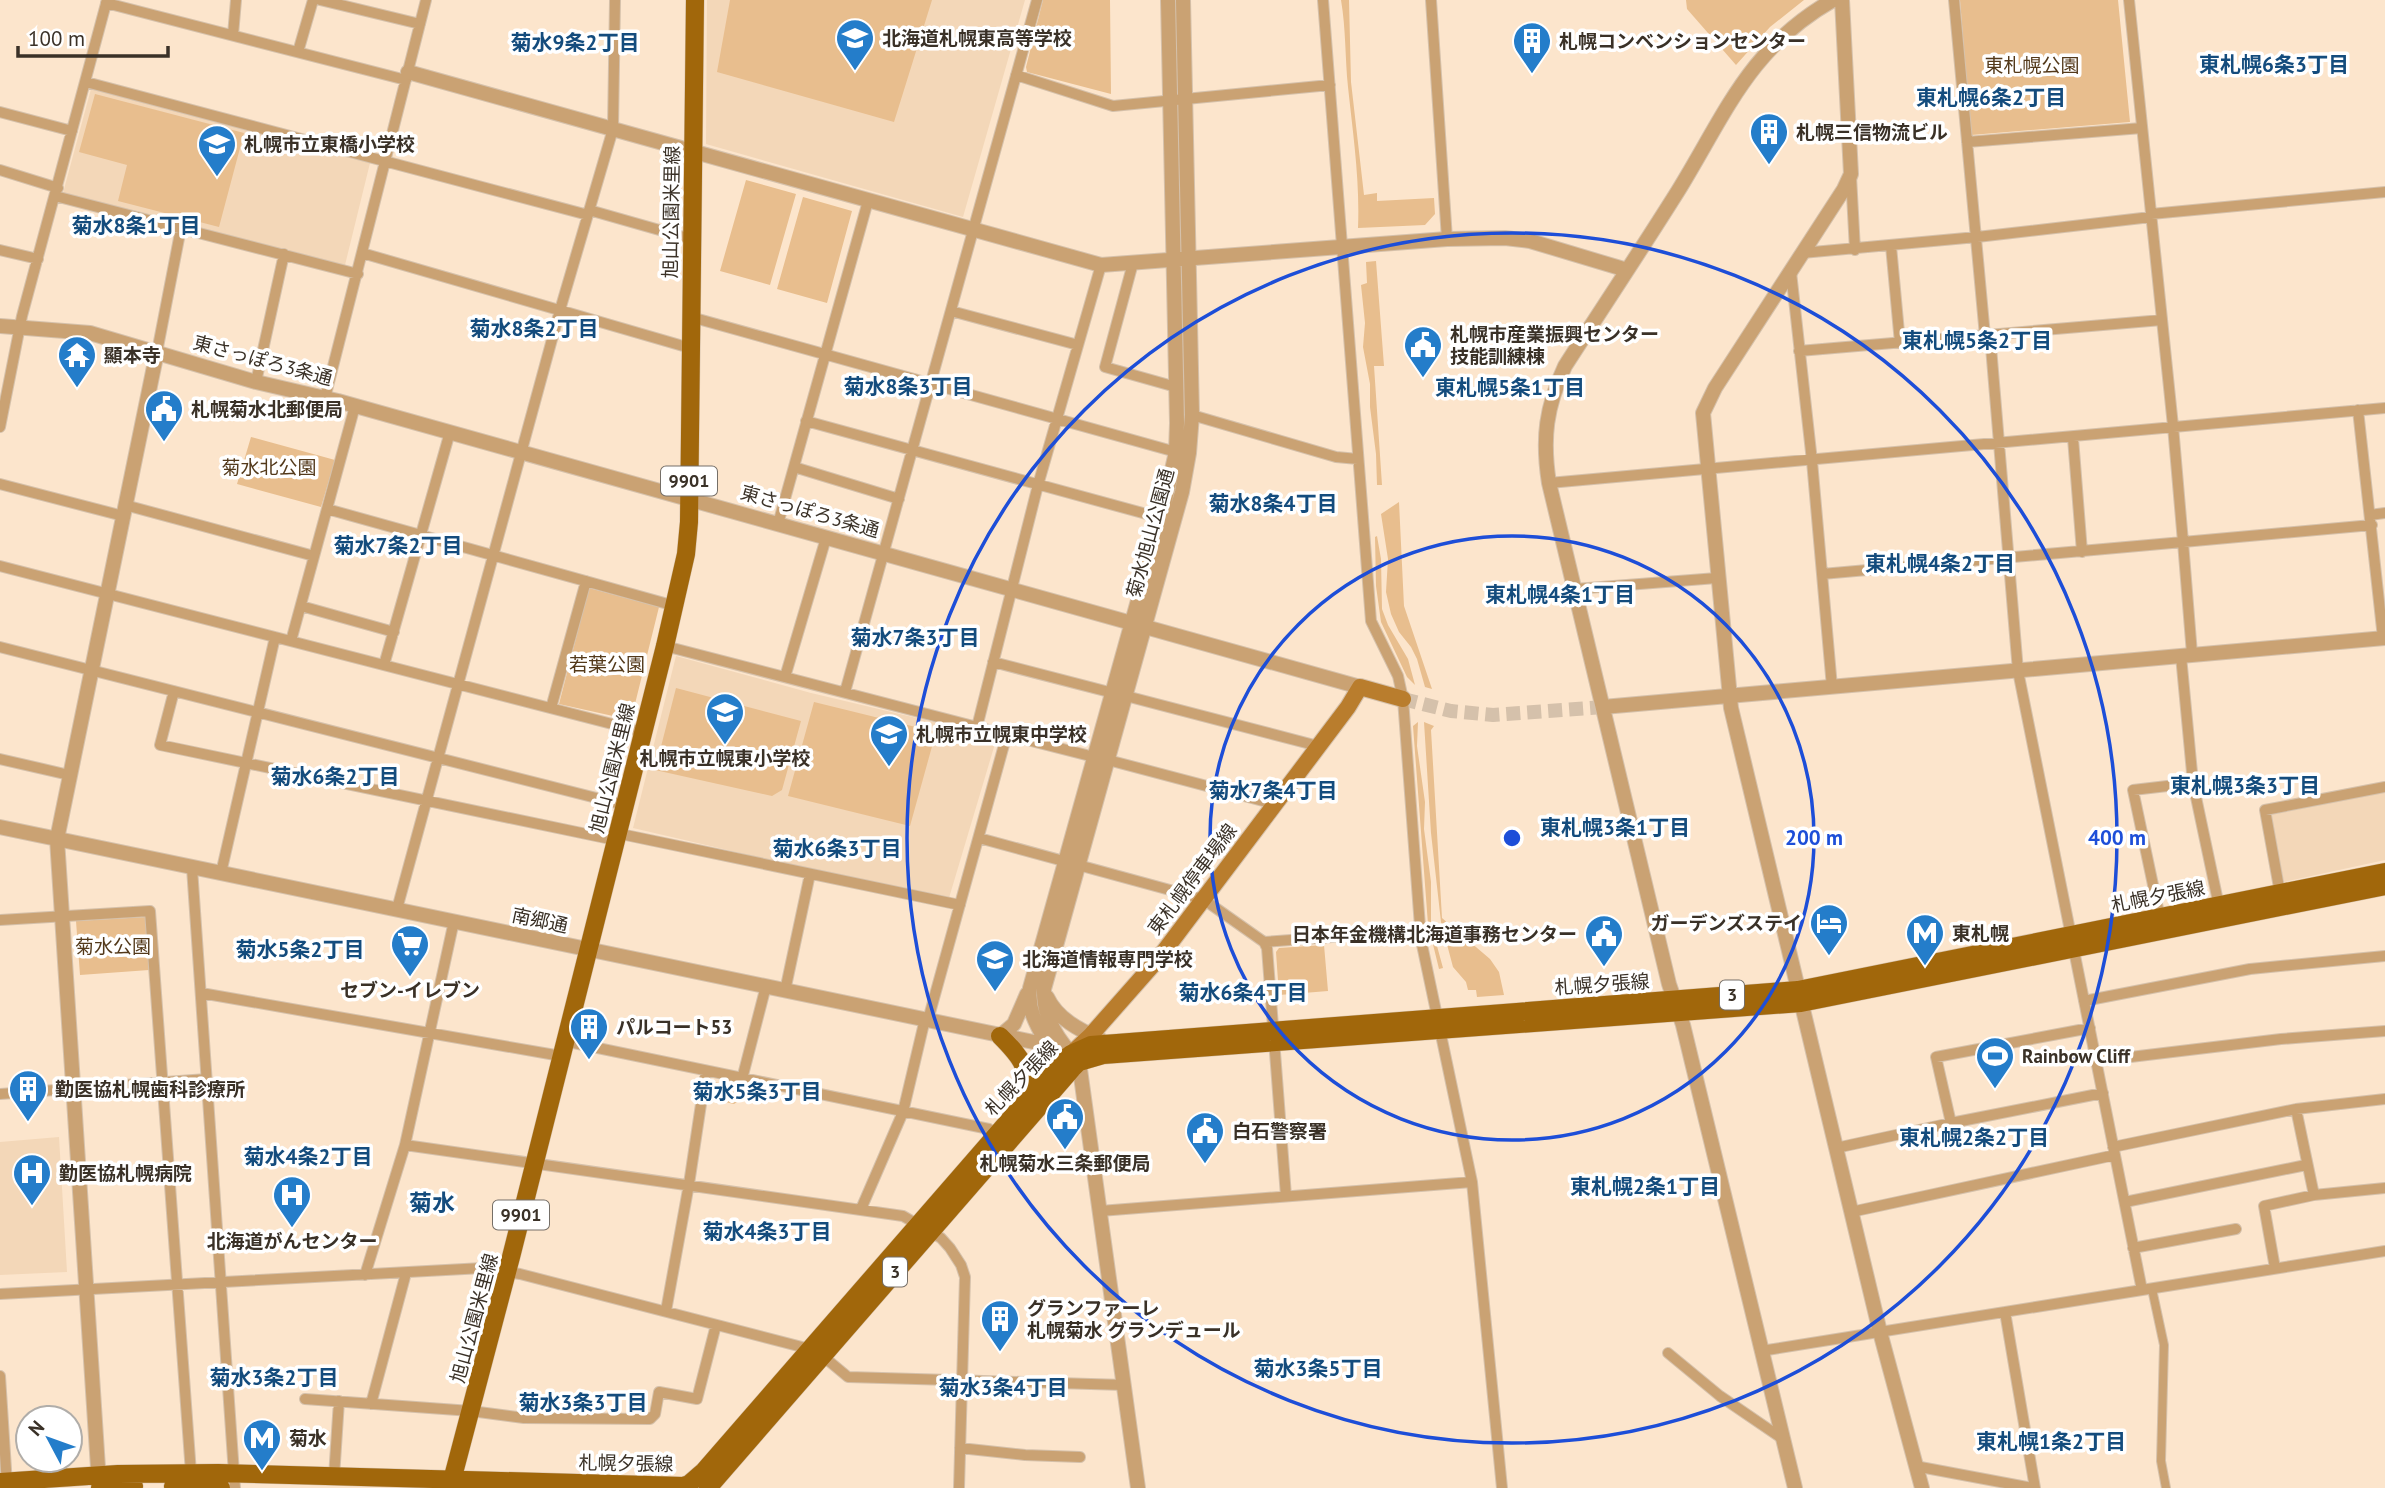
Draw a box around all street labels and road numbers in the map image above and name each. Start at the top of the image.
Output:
street label: 旭山公園米里線 [658,145,684,279]
street label: 東さっぽろ3条通 [191,330,335,390]
road number: 9901 [661,466,717,495]
street label: 菊水旭山公園通 [1121,466,1179,600]
street label: 東さっぽろ3条通 [738,480,882,542]
street label: 旭山公園米里線 [584,701,640,835]
street label: 東札幌停車場線 [1142,819,1242,939]
street label: 札幌夕張線 [2109,875,2207,917]
street label: 南郷通 [510,902,570,938]
street label: 札幌夕張線 [1554,969,1650,999]
road number: 3 [1720,980,1744,1010]
street label: 札幌夕張線 [979,1035,1063,1121]
road number: 9901 [493,1200,549,1230]
street label: 旭山公園米里線 [445,1251,503,1385]
road number: 3 [883,1258,907,1287]
street label: 札幌夕張線 [578,1450,674,1476]

